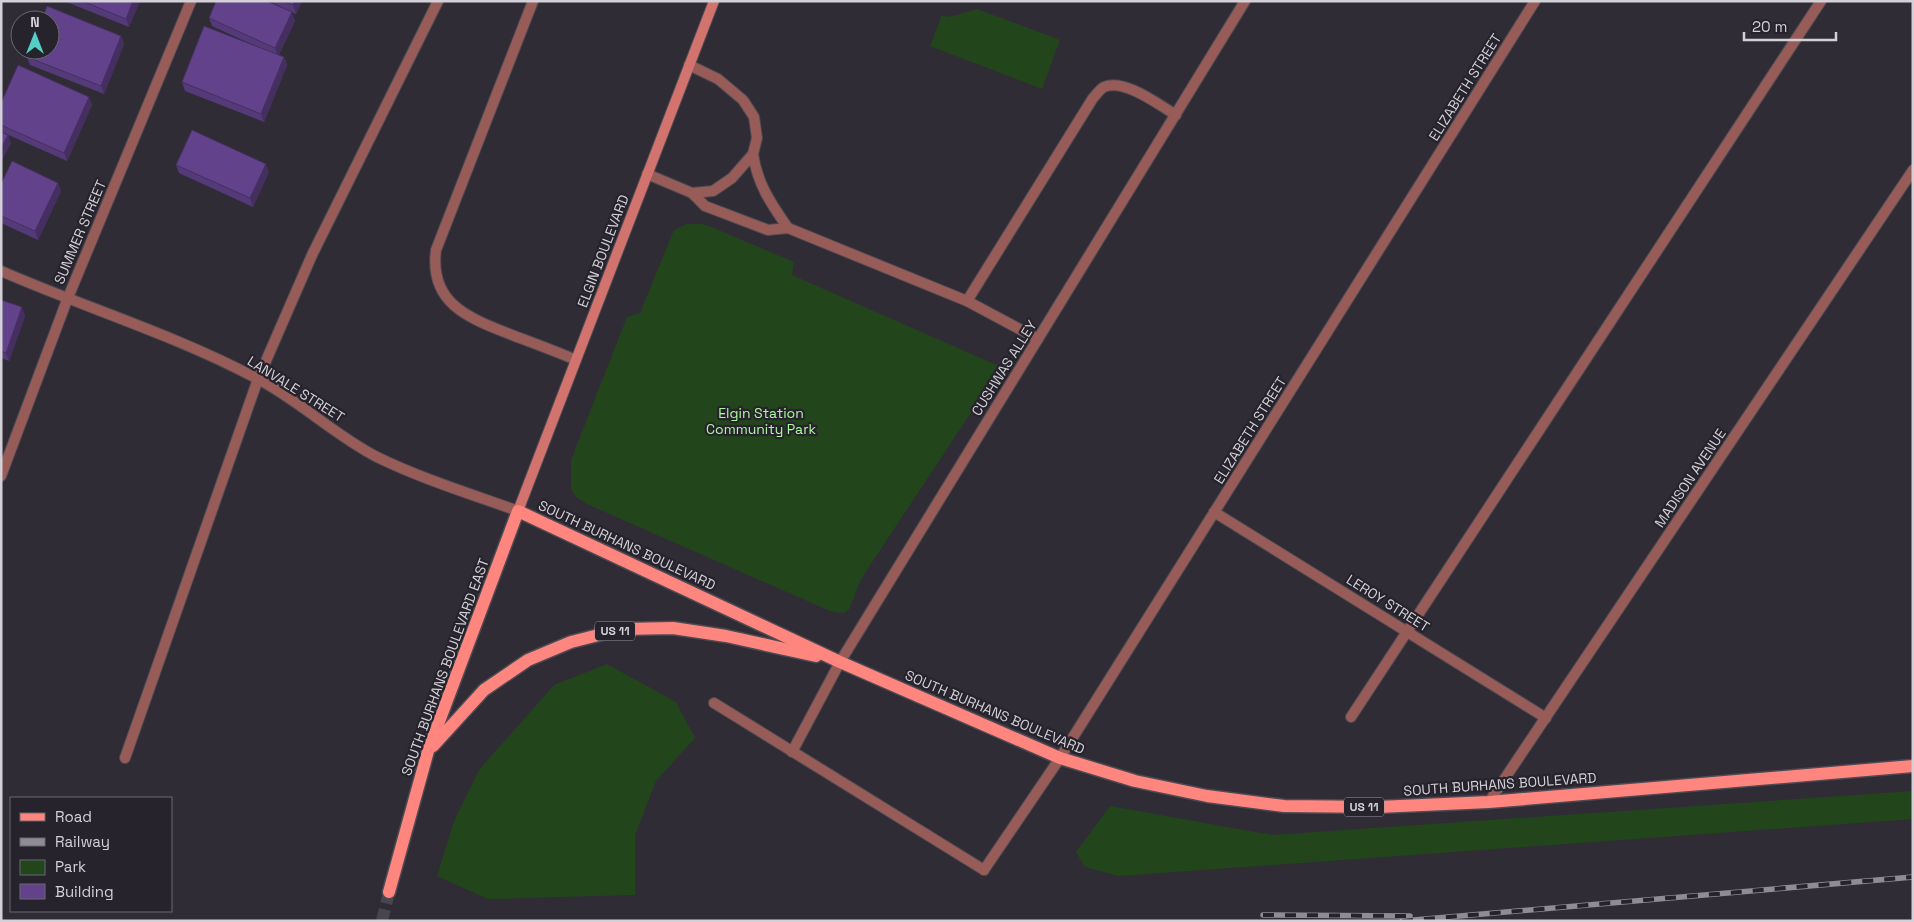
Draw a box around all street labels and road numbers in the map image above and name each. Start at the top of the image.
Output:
street label: ELIZABETH STREET [1425,30,1505,144]
street label: SUMMER STREET [50,177,110,287]
street label: ELGIN BOULEVARD [573,192,633,310]
street label: CUSHWAS ALLEY [967,317,1041,419]
street label: LANVALE STREET [244,352,348,426]
street label: ELIZABETH STREET [1210,373,1290,487]
street label: MADISON AVENUE [1650,425,1730,531]
street label: SOUTH BURHANS BOULEVARD [535,496,719,594]
street label: SOUTH BURHANS BOULEVARD EAST [397,556,493,778]
street label: LEROY STREET [1343,570,1433,636]
road number: US 11 [595,622,635,640]
street label: SOUTH BURHANS BOULEVARD [902,666,1088,758]
street label: SOUTH BURHANS BOULEVARD [1403,768,1597,800]
road number: US 11 [1344,798,1384,816]

